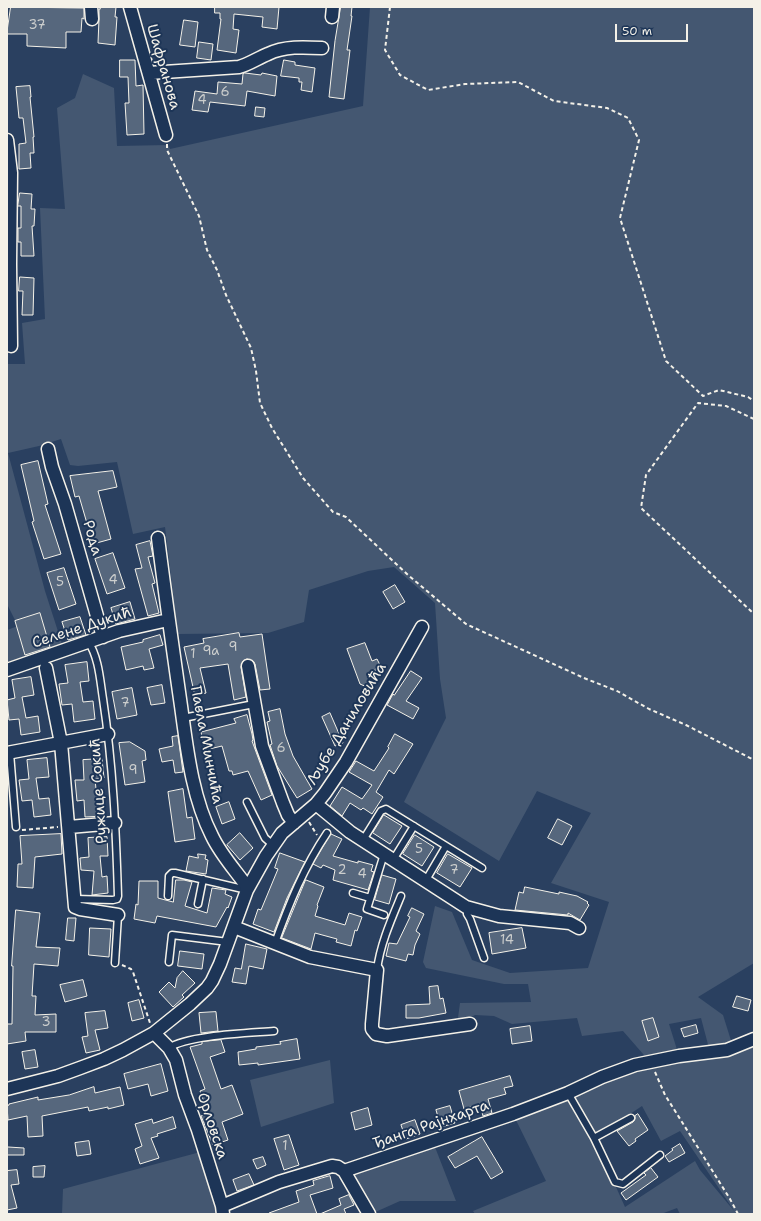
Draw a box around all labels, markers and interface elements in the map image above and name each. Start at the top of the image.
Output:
scale bar [617,16,690,42]
house number: 37 [28,18,46,34]
street label: Шафранова [142,22,184,112]
text: 50 m [622,23,652,39]
house number: 6 [220,85,230,101]
house number: 4 [197,93,207,109]
street label: Рода [78,518,106,558]
house number: 4 [108,573,118,589]
house number: 5 [56,575,64,591]
street label: Селене Дукић [30,603,134,653]
house number: 9 [228,640,238,656]
house number: 9a [203,644,219,660]
house number: 1 [190,647,196,663]
street label: Љубе Даниловића [303,660,391,788]
street label: Павла Минчића [186,685,226,805]
house number: 7 [120,696,130,712]
street label: Ружице Сокић [86,738,112,844]
house number: 6 [276,741,286,757]
house number: 9 [128,763,138,779]
house number: 5 [415,842,423,858]
house number: 2 [337,863,347,879]
house number: 7 [449,863,459,879]
house number: 4 [357,867,367,883]
house number: 14 [500,933,514,949]
house number: 3 [41,1015,51,1031]
street label: Орловска [193,1090,231,1162]
street label: Ђанга Рајнхарта [371,1097,491,1153]
house number: 1 [282,1139,288,1155]

